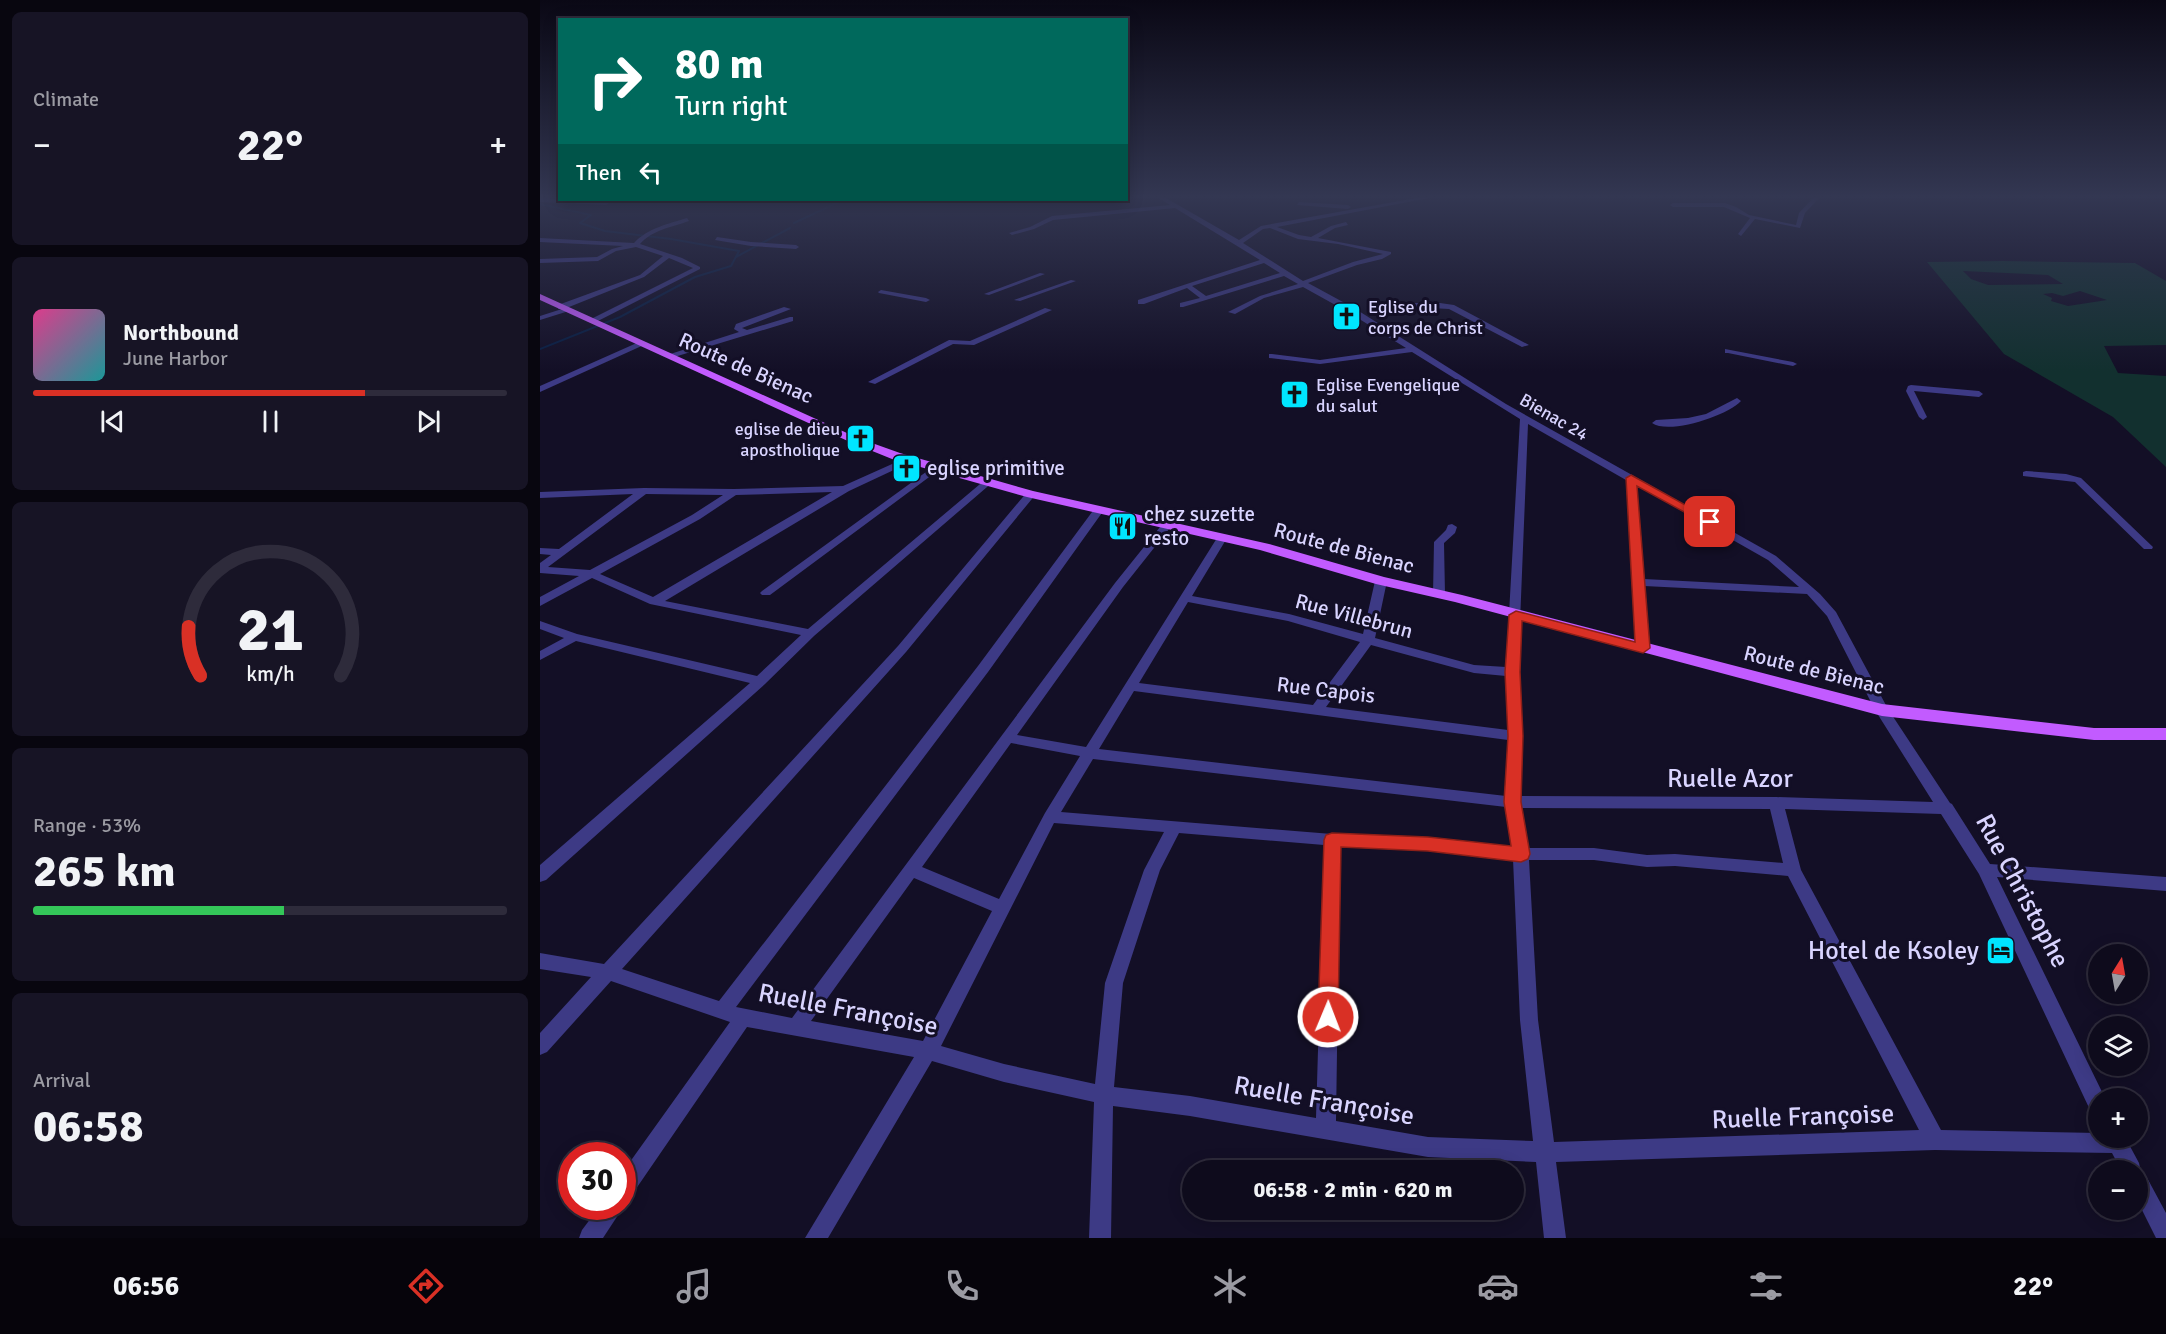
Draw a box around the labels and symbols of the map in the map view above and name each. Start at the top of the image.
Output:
place label: Eglise du corps de Christ [1368,296,1483,339]
church icon: Eglise du corps de Christ [1331,301,1363,333]
street label: Route de Bienac [675,327,817,409]
place label: Eglise Evengelique du salut [1316,374,1460,417]
church icon: Eglise Evengelique du salut [1279,379,1311,411]
street label: Bienac 24 [1516,389,1592,446]
place label: eglise de dieu apostholique [735,418,840,461]
church icon: eglise de dieu apostholique [845,423,877,455]
church icon: eglise primitive [890,452,922,484]
place label: eglise primitive [927,455,1065,481]
pin [1684,496,1735,547]
place label: chez suzette resto [1144,501,1255,551]
restaurant icon: chez suzette resto [1107,510,1139,542]
street label: Route de Bienac [1271,517,1417,579]
street label: Rue Villebrun [1292,588,1416,644]
street label: Route de Bienac [1741,640,1887,700]
street label: Rue Capois [1275,671,1377,709]
street label: Ruelle Azor [1667,763,1793,795]
street label: Rue Christophe [1968,809,2076,973]
place label: Hotel de Ksoley [1808,935,1979,967]
hotel icon: Hotel de Ksoley [1984,935,2016,967]
north arrow [2088,944,2148,1004]
street label: Ruelle Françoise [755,977,941,1043]
position arrow [1296,985,1360,1049]
street label: Ruelle Françoise [1231,1069,1417,1133]
street label: Ruelle Françoise [1711,1098,1895,1136]
speed limit sign: 30 [558,1142,636,1220]

